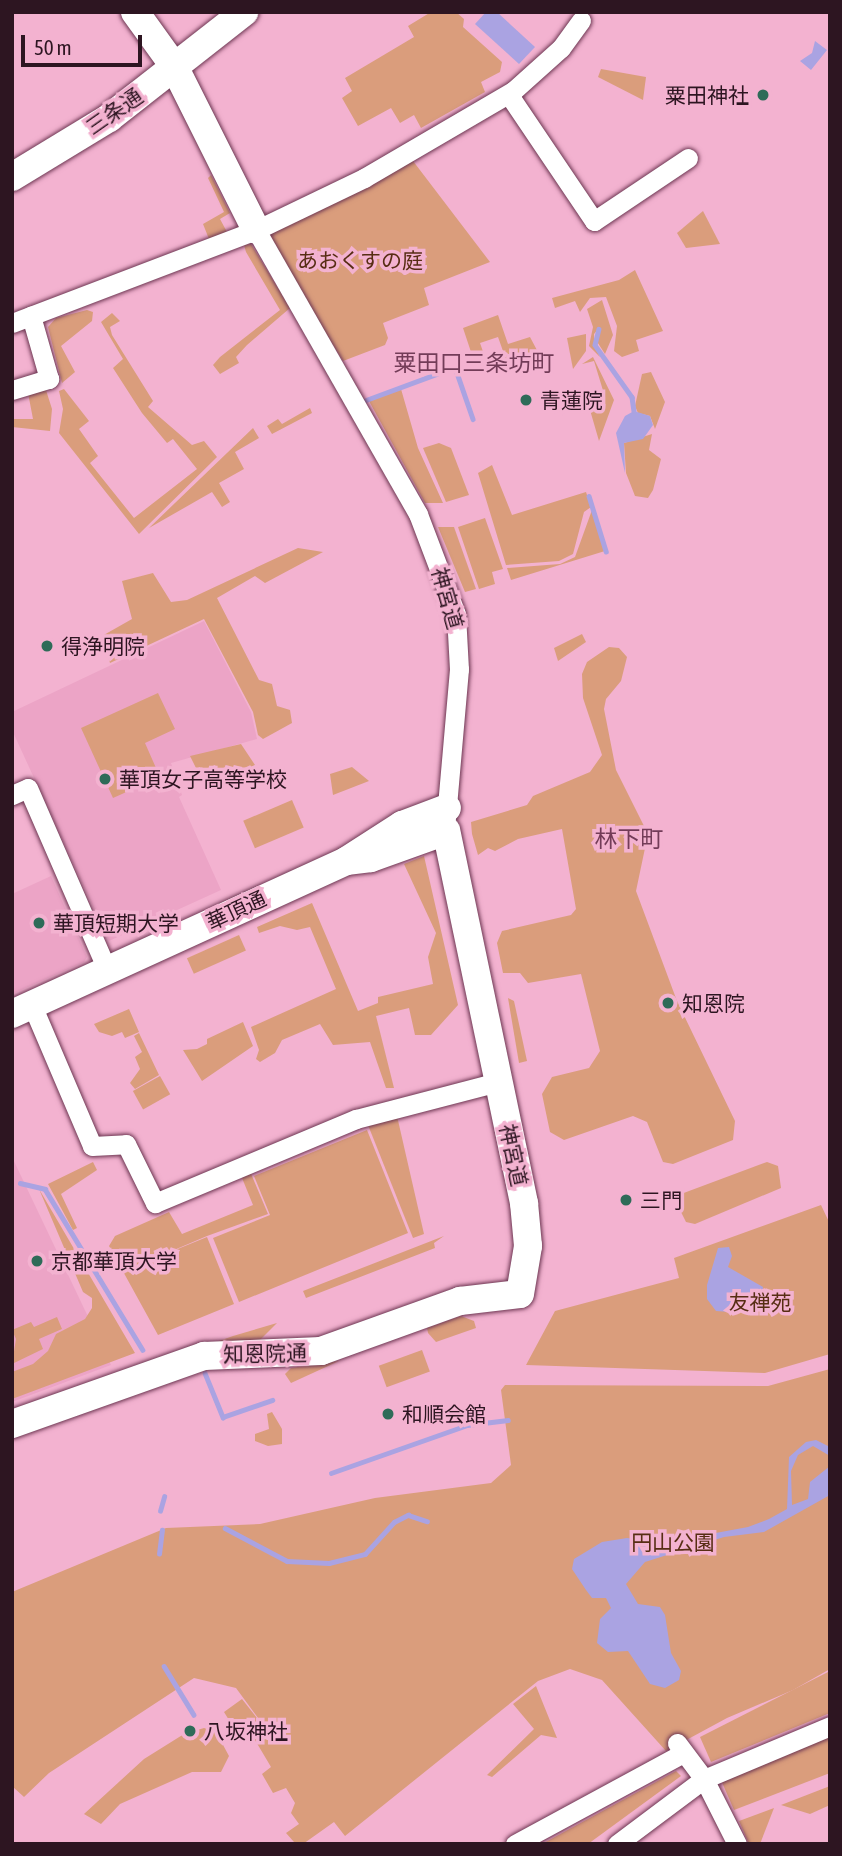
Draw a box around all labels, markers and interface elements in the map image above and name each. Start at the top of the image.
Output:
scale bar [24,21,145,65]
text: 50 m [34,35,72,59]
place label: 粟田神社 [665,82,749,108]
street label: 三条通 [81,83,147,139]
marker: 粟田神社 [755,87,771,103]
park label: あおくすの庭 [297,247,423,273]
district label: 粟田口三条坊町 [394,349,554,377]
place label: 青蓮院 [540,387,603,413]
marker: 青蓮院 [518,392,534,408]
street label: 神宮道 [427,564,469,632]
place label: 得浄明院 [61,633,145,659]
marker: 得浄明院 [39,638,55,654]
place label: 華頂女子高等学校 [119,766,287,792]
marker: 華頂女子高等学校 [97,771,113,787]
district label: 林下町 [595,825,663,853]
street label: 華頂通 [202,885,270,935]
place label: 華頂短期大学 [53,910,179,936]
marker: 華頂短期大学 [31,915,47,931]
place label: 知恩院 [682,990,745,1016]
marker: 知恩院 [660,995,676,1011]
street label: 神宮道 [495,1122,533,1188]
place label: 三門 [640,1187,682,1213]
marker: 三門 [618,1192,634,1208]
place label: 京都華頂大学 [51,1248,177,1274]
marker: 京都華頂大学 [29,1253,45,1269]
park label: 友禅苑 [729,1289,791,1315]
street label: 知恩院通 [223,1340,307,1366]
place label: 和順会館 [402,1401,486,1427]
marker: 和順会館 [380,1406,396,1422]
park label: 円山公園 [631,1529,715,1555]
place label: 八坂神社 [204,1718,288,1744]
marker: 八坂神社 [182,1723,198,1739]

